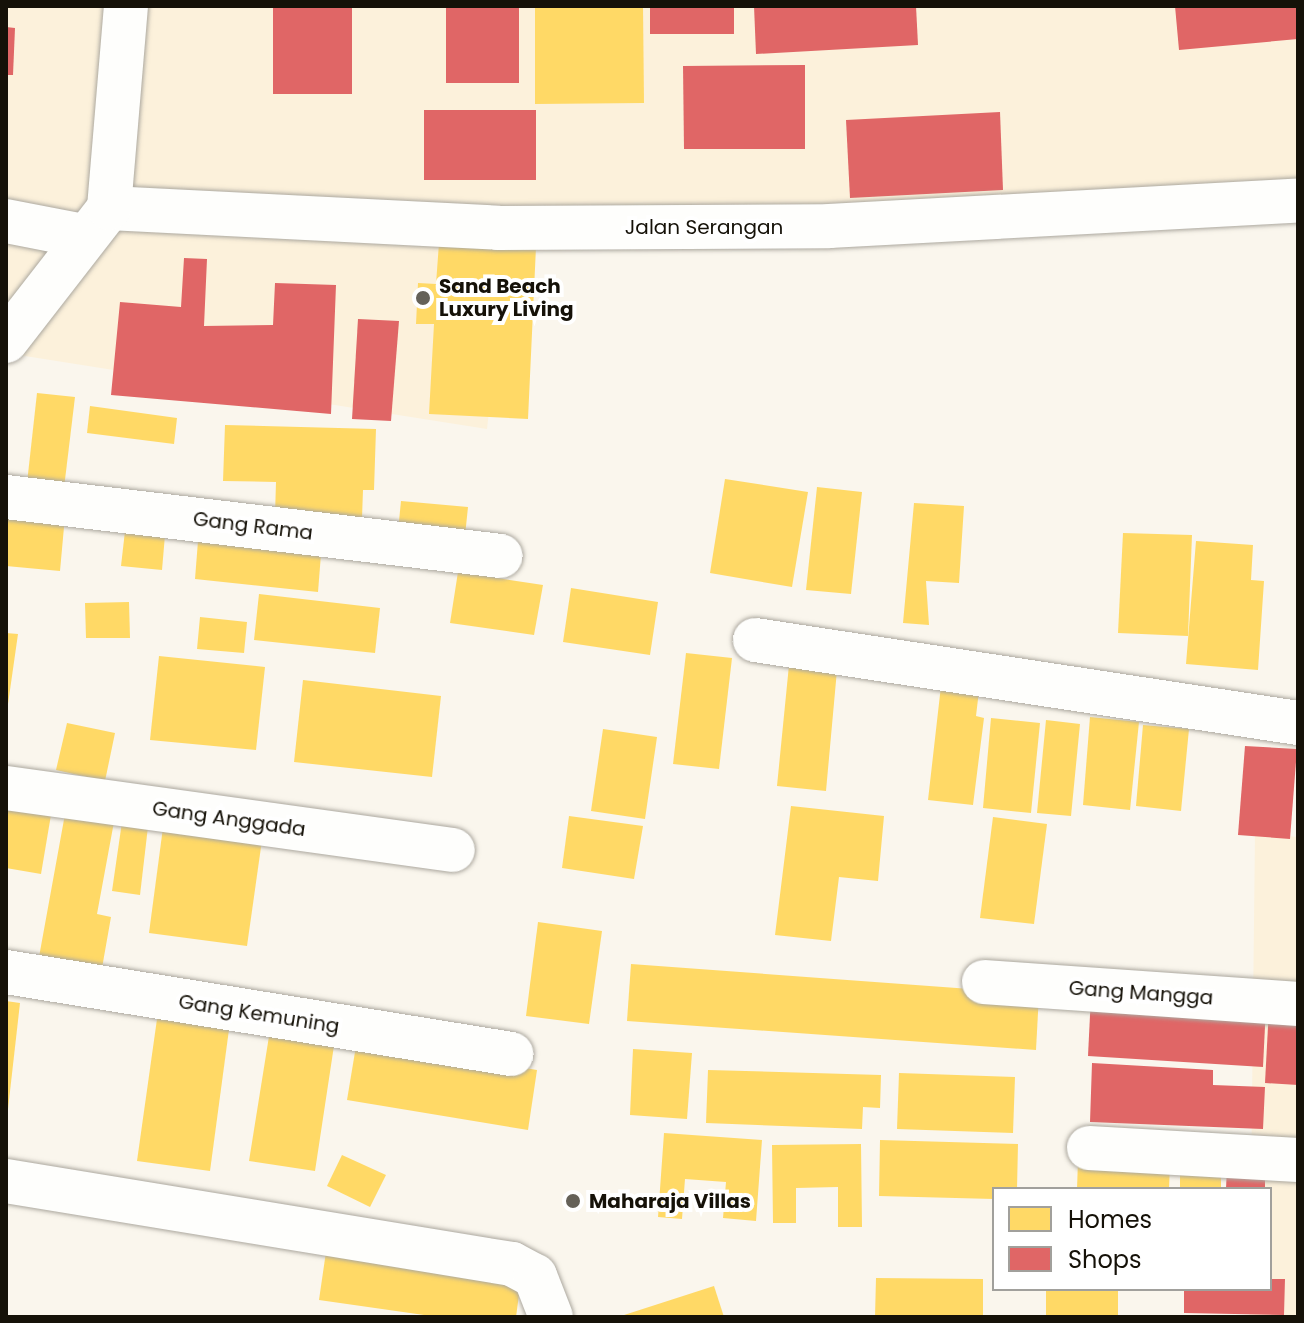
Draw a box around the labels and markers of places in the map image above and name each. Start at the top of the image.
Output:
place label: Sand Beach Luxury Living [439,274,574,321]
marker: Sand Beach Luxury Living [414,289,432,307]
place label: Maharaja Villas [589,1189,751,1213]
marker: Maharaja Villas [564,1192,582,1210]

